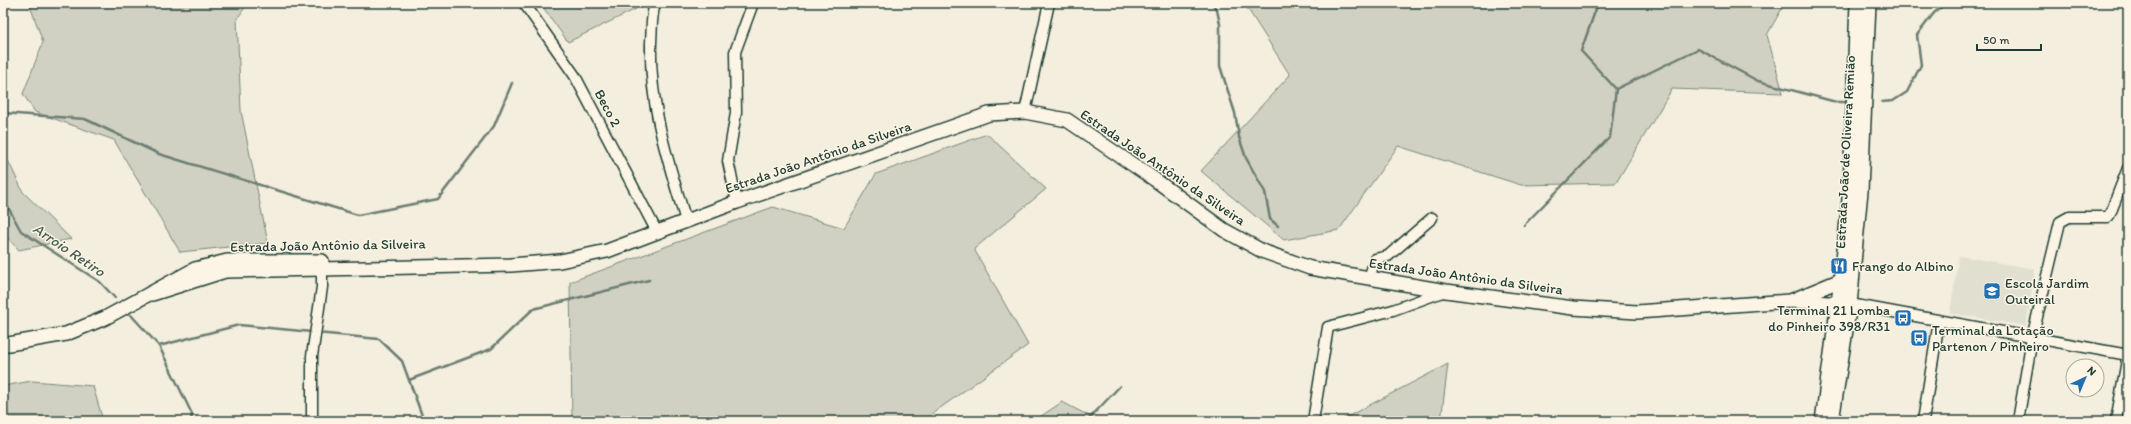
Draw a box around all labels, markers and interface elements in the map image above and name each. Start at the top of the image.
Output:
scale bar [1977,26,2041,52]
text: 50 m [1983,33,2009,47]
street label: Estrada João de Oliveira Remião [1832,55,1859,249]
street label: Beco 2 [591,87,625,130]
street label: Estrada João Antônio da Silveira [1077,106,1249,230]
street label: Estrada João Antônio da Silveira [723,117,914,197]
water label: Arroio Retiro [30,219,109,281]
street label: Estrada João Antônio da Silveira [230,235,427,256]
street label: Estrada João Antônio da Silveira [1368,254,1565,299]
restaurant icon: Frango do Albino [1829,256,1849,276]
place label: Frango do Albino [1852,258,1954,275]
place label: Escola Jardim Outeiral [2005,275,2089,308]
school or university icon: Escola Jardim Outeiral [1982,281,2002,301]
place label: Terminal 21 Lomba do Pinheiro 398/R31 [1768,302,1890,335]
bus stop icon: Terminal 21 Lomba do Pinheiro 398/R31 [1893,308,1913,328]
place label: Terminal da Lotação Partenon / Pinheiro [1932,322,2054,355]
bus stop icon: Terminal da Lotação Partenon / Pinheiro [1909,328,1929,348]
north arrow [2065,358,2105,398]
text: N [2084,364,2099,378]

